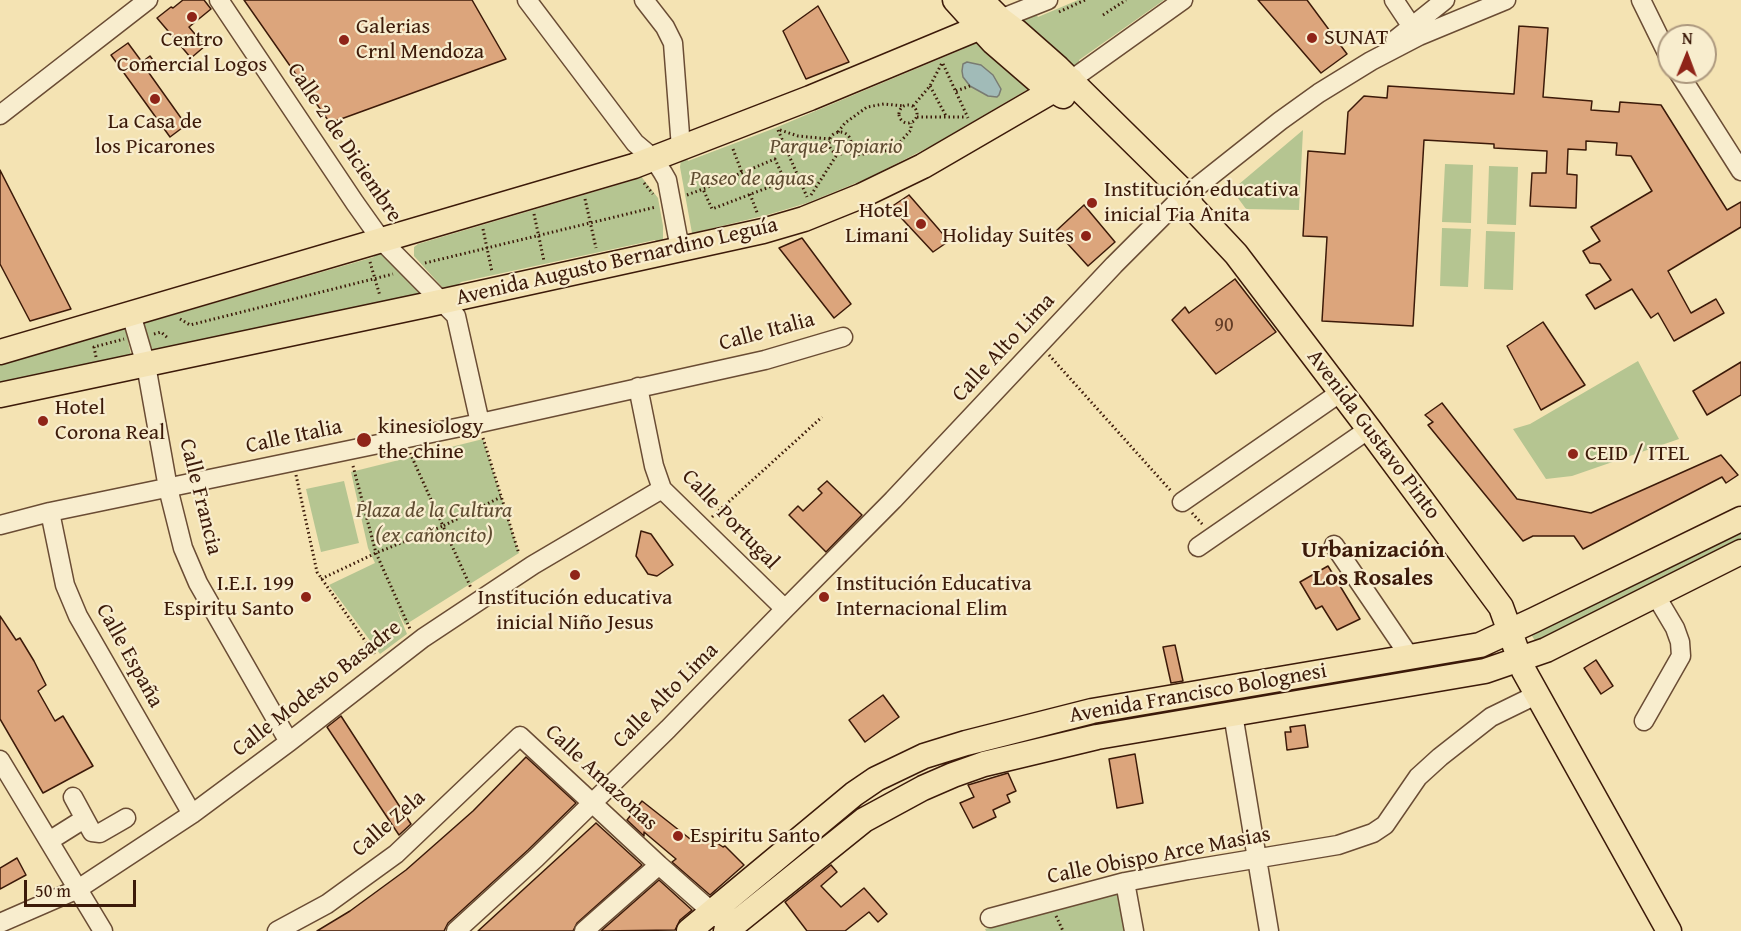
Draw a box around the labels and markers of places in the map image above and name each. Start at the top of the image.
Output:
marker: Centro Comercial Logos [185,10,199,24]
place label: Galerias Crnl Mendoza [356,14,484,66]
place label: SUNAT [1324,25,1388,51]
place label: Centro Comercial Logos [117,27,267,78]
marker: SUNAT [1305,31,1319,45]
marker: Galerias Crnl Mendoza [337,33,351,47]
marker: La Casa de los Picarones [148,92,162,106]
place label: La Casa de los Picarones [95,109,215,160]
place label: Institución educativa inicial Tia Anita [1104,177,1299,228]
marker: Institución educativa inicial Tia Anita [1085,196,1099,210]
place label: Hotel Limani [845,198,909,249]
marker: Hotel Limani [914,217,928,231]
place label: Holiday Suites [942,223,1074,249]
marker: Holiday Suites [1079,229,1093,243]
place label: Hotel Corona Real [55,395,165,446]
marker: Hotel Corona Real [36,414,50,428]
place label: kinesiology the chine [378,414,483,466]
marker: kinesiology the chine [355,431,373,449]
place label: CEID / ITEL [1585,441,1689,467]
marker: CEID / ITEL [1566,447,1580,461]
marker: Institución educativa inicial Niño Jesus [568,568,582,582]
place label: I.E.I. 199 Espiritu Santo [164,571,294,622]
place label: Institución Educativa Internacional Elim [836,571,1032,622]
place label: Institución educativa inicial Niño Jesus [478,585,672,636]
marker: I.E.I. 199 Espiritu Santo [299,590,313,604]
marker: Institución Educativa Internacional Elim [817,590,831,604]
place label: Espiritu Santo [690,823,820,849]
marker: Espiritu Santo [671,829,685,843]

